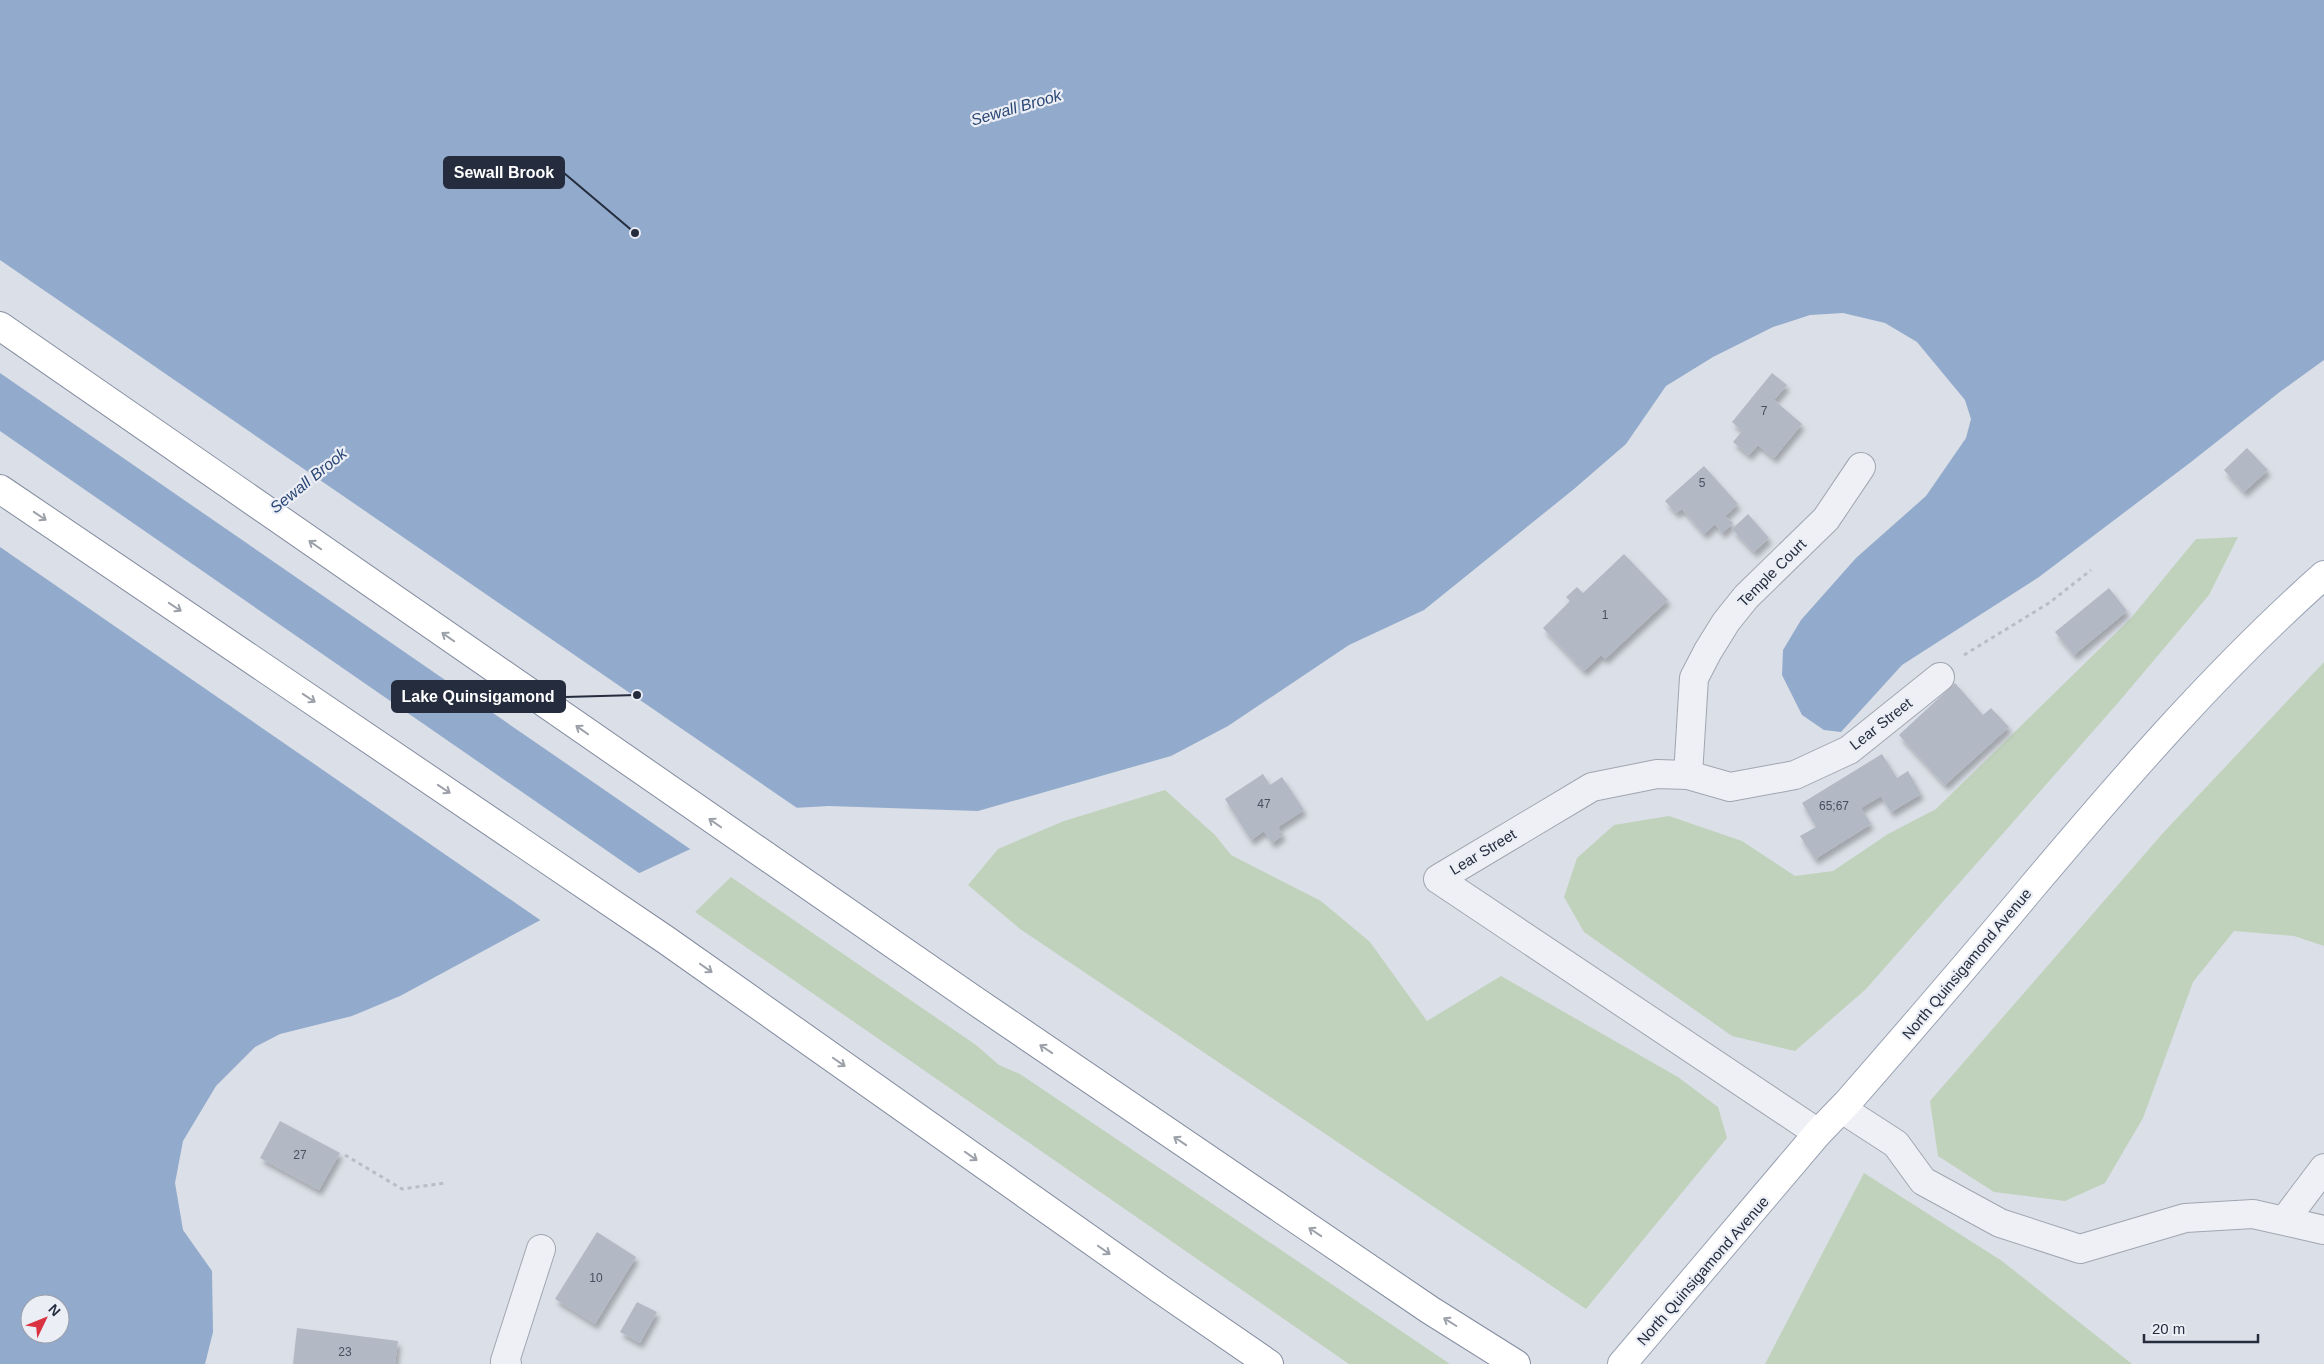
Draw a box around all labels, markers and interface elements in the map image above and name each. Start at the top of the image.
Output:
water label: Sewall Brook [969,86,1064,129]
callout: Sewall Brook [444,157,564,188]
text: Sewall Brook [454,164,554,181]
house number: 7 [1761,404,1768,418]
water label: Sewall Brook [267,444,351,516]
house number: 5 [1699,476,1706,490]
one-way arrow [33,511,47,521]
street label: Temple Court [1734,535,1810,610]
one-way arrow [308,540,322,550]
one-way arrow [168,602,182,612]
house number: 1 [1602,608,1609,622]
one-way arrow [442,632,456,642]
callout: Lake Quinsigamond [392,681,565,712]
text: Lake Quinsigamond [402,688,554,705]
one-way arrow [302,693,316,703]
street label: Lear Street [1846,694,1916,753]
one-way arrow [575,725,589,735]
one-way arrow [437,784,451,794]
house number: 47 [1257,797,1271,811]
house number: 65;67 [1819,799,1849,813]
one-way arrow [709,817,723,827]
street label: Lear Street [1447,825,1520,878]
street label: North Quinsigamond Avenue [1899,885,2035,1042]
one-way arrow [699,963,713,973]
one-way arrow [1039,1044,1053,1054]
one-way arrow [832,1057,846,1067]
one-way arrow [1174,1135,1188,1145]
house number: 27 [293,1148,307,1162]
one-way arrow [964,1151,978,1161]
street label: North Quinsigamond Avenue [1633,1193,1772,1349]
one-way arrow [1308,1227,1322,1237]
one-way arrow [1097,1245,1111,1255]
house number: 10 [589,1271,603,1285]
north arrow [20,1294,70,1344]
text: N [45,1301,64,1319]
scale bar [2144,1312,2258,1344]
one-way arrow [1443,1317,1457,1327]
text: 20 m [2152,1320,2185,1337]
house number: 23 [338,1345,352,1359]

